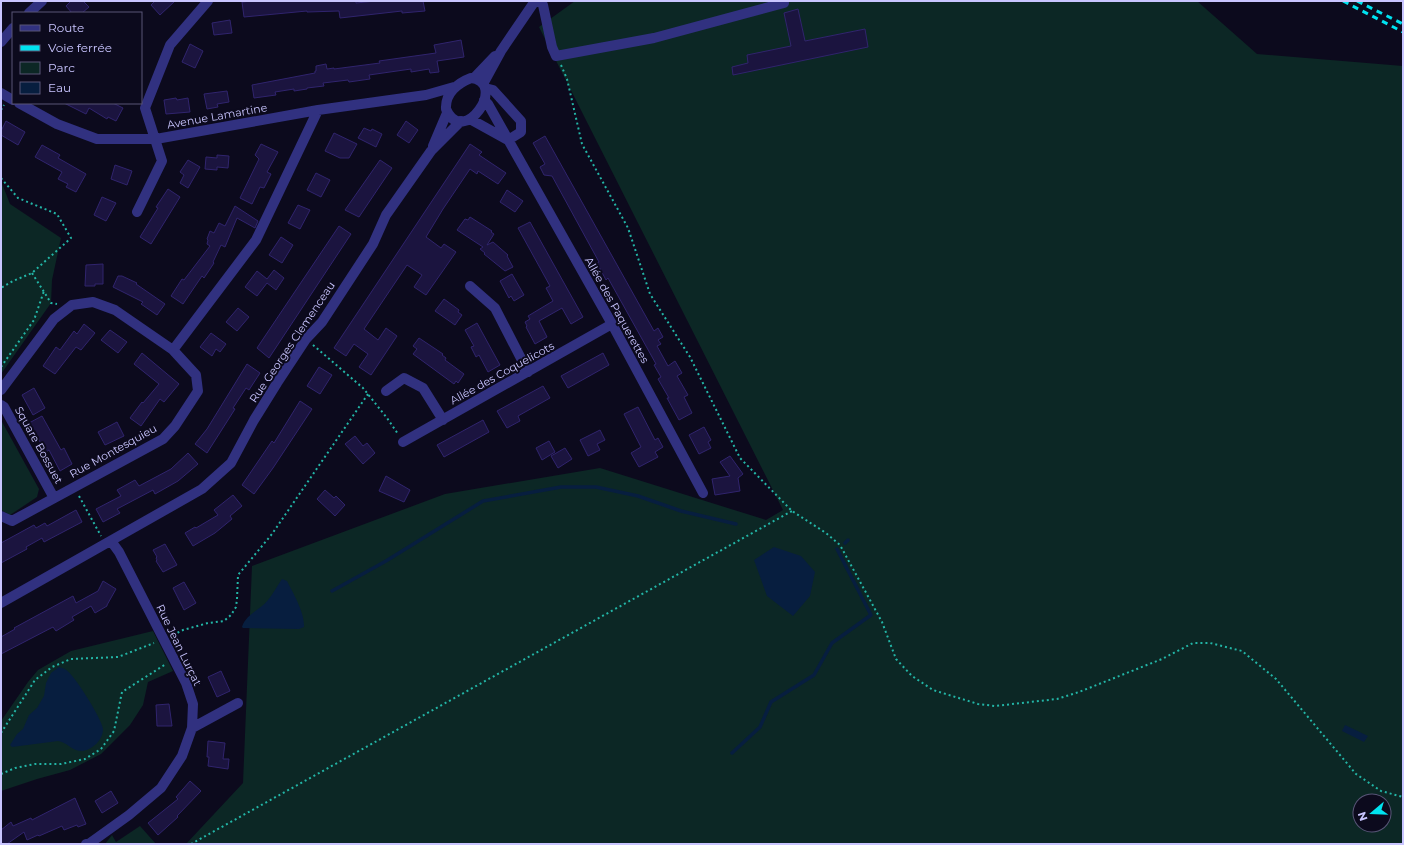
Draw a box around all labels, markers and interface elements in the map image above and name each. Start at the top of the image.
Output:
legend [12,12,142,104]
text: Route [48,20,84,35]
text: Voie ferrée [48,40,112,55]
text: Parc [48,60,75,75]
text: Eau [48,80,71,95]
street label: Avenue Lamartine [166,100,269,132]
street label: Allée des Paquerettes [582,254,652,366]
street label: Rue Georges Clemenceau [246,279,338,405]
street label: Allée des Coquelicots [447,338,557,407]
street label: Square Bossuet [12,404,66,487]
street label: Rue Montesquieu [67,421,159,481]
street label: Rue Jean Lurçat [153,602,205,688]
north arrow [1352,793,1392,833]
text: N [1354,810,1371,823]

